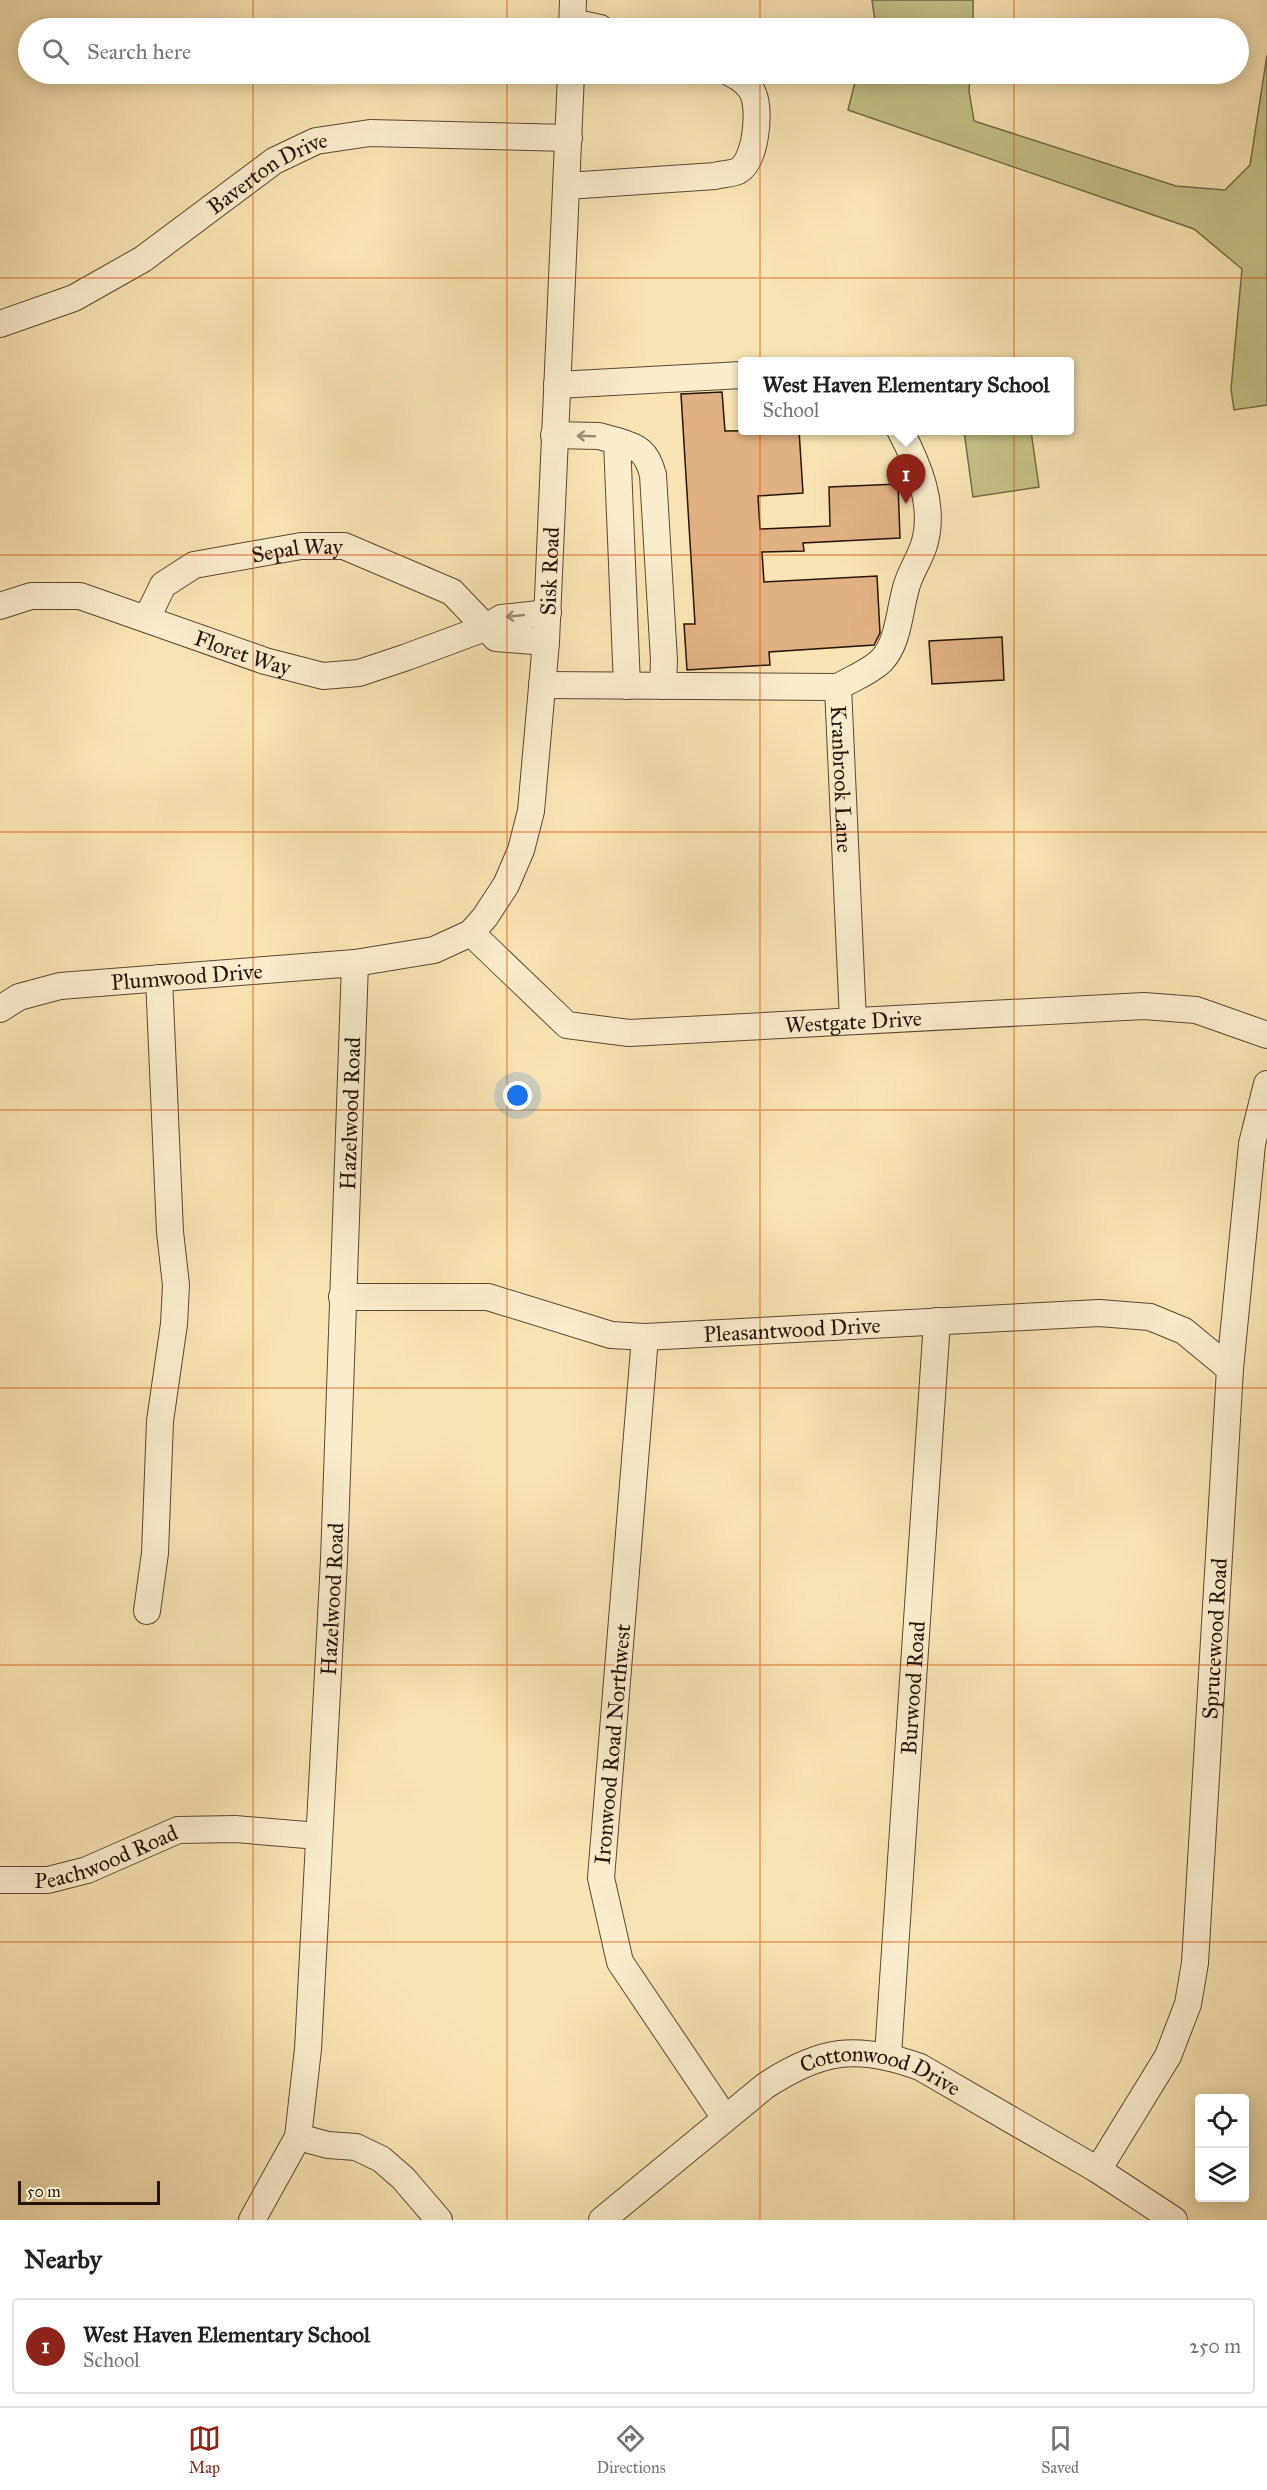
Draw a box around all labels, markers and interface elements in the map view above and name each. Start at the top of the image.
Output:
search box [18,18,1249,84]
icon: search [39,35,72,68]
text: Search here [87,38,191,65]
street label: Baverton Drive [202,127,329,220]
popup [738,357,1074,435]
text: West Haven Elementary School [763,371,1049,398]
text: School [763,398,819,422]
one-way arrow [576,430,596,441]
pin: 1 [886,454,926,504]
street label: Sisk Road [534,526,565,616]
street label: Sepal Way [249,533,343,569]
one-way arrow [505,611,525,622]
street label: Floret Way [191,624,295,681]
street label: Kranbrook Lane [825,705,858,853]
street label: Plumwood Drive [110,957,264,996]
street label: Westgate Drive [784,1005,922,1039]
street label: Hazelwood Road [334,1037,366,1190]
your location [503,1081,532,1110]
street label: Pleasantwood Drive [703,1312,881,1348]
street label: Hazelwood Road [315,1522,349,1676]
street label: Sprucewood Road [1196,1557,1233,1720]
street label: Burwood Road [895,1620,931,1756]
street label: Ironwood Road Northwest [589,1622,636,1865]
street label: Peachwood Road [34,1819,182,1894]
street label: Cottonwood Drive [796,2040,966,2102]
map controls [1195,2094,1249,2202]
button: locate [1195,2094,1249,2148]
button: layers [1195,2148,1249,2202]
scale bar [18,2178,160,2206]
text: 50 m [27,2182,61,2201]
text: Nearby [24,2243,102,2275]
text: West Haven Elementary School [83,2321,370,2348]
text: 1 [42,2334,49,2358]
text: 250 m [1189,2334,1241,2358]
text: School [83,2348,140,2372]
tab: Map [188,2422,221,2477]
tab: Directions [597,2422,665,2477]
tab: Saved [1041,2422,1079,2477]

